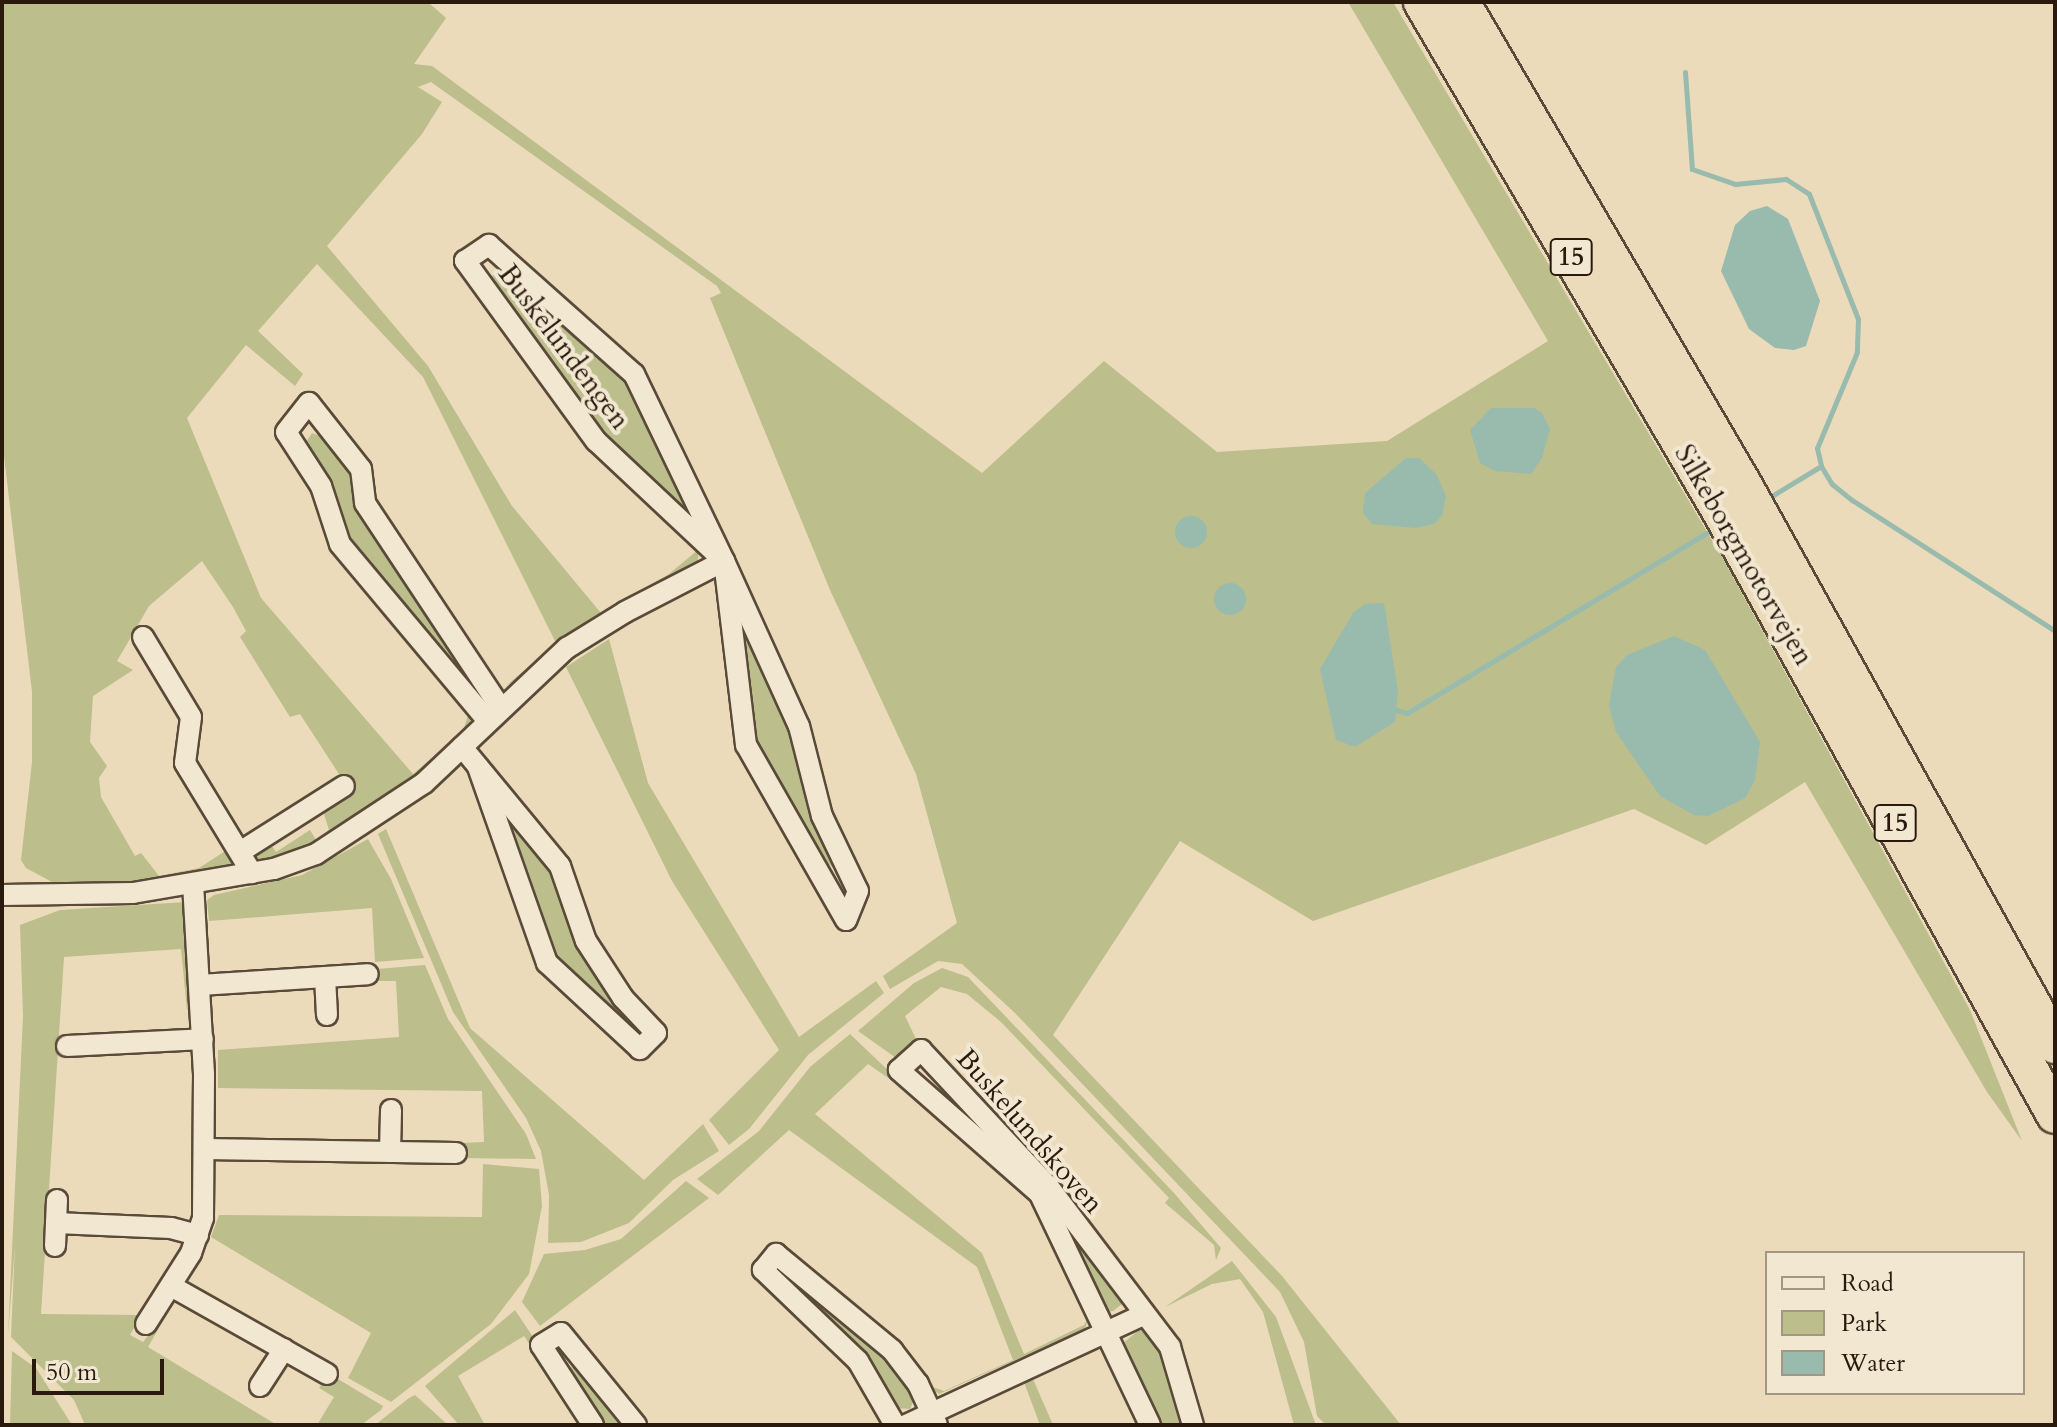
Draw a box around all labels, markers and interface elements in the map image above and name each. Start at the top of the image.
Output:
road number: 15 [1549,235,1593,279]
street label: Buskelundengen [491,258,637,436]
street label: Silkeborgmotorvejen [1667,439,1821,671]
road number: 15 [1873,801,1917,845]
street label: Buskelundskoven [949,1042,1111,1220]
legend [1765,1251,2025,1395]
text: Road [1841,1267,1894,1300]
text: Park [1841,1307,1887,1340]
scale bar [36,1343,168,1393]
text: Water [1841,1347,1905,1380]
text: 50 m [46,1356,97,1389]

